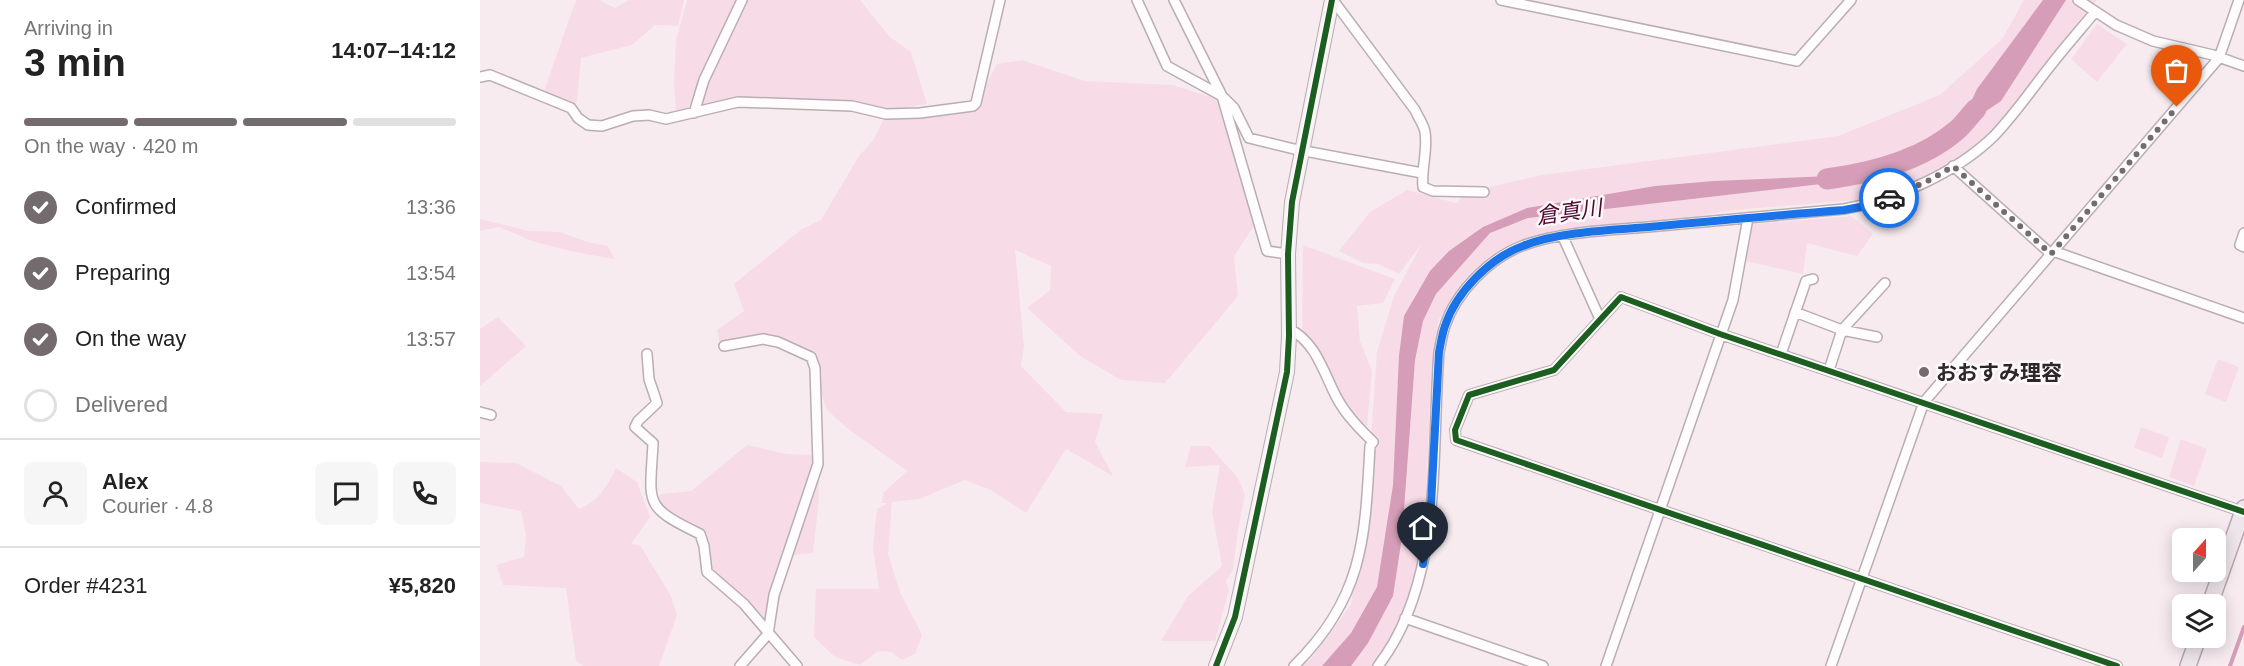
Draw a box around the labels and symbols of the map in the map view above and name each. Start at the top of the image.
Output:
pin [2151,45,2202,107]
courier [1859,168,1919,228]
water label: 倉真川 [1535,195,1605,229]
place label: おおすみ理容 [1936,361,2062,384]
marker: おおすみ理容 [1917,365,1931,379]
pin [1397,502,1448,564]
north arrow [2172,528,2226,582]

